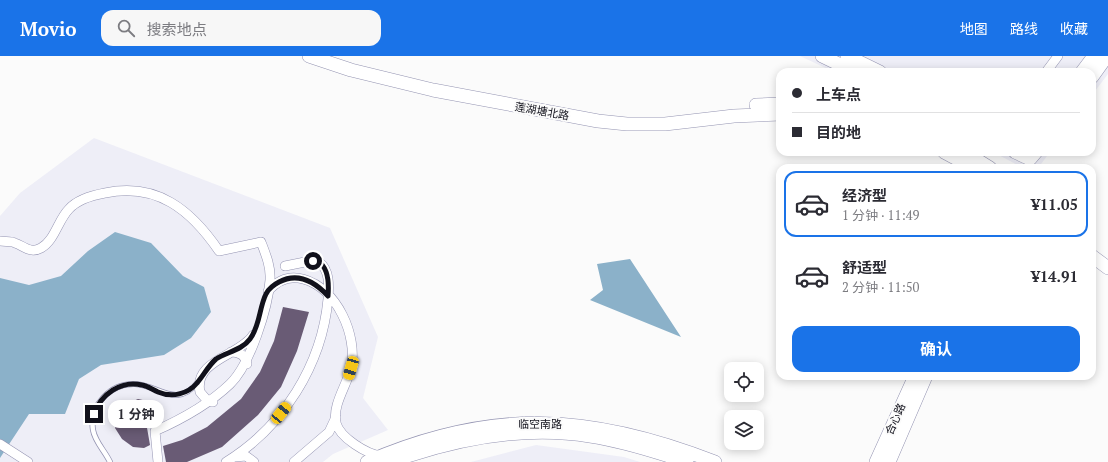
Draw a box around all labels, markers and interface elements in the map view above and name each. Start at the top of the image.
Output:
search box [101,10,381,46]
text: Movio [20,16,77,41]
icon: search [115,17,137,39]
text: 搜索地点 [147,19,207,39]
text: 地图 [960,19,988,38]
text: 路线 [1010,19,1038,38]
text: 收藏 [1060,19,1088,38]
text: 上车点 [816,84,861,104]
street label: 莲湖塘北路 [514,99,570,123]
text: 目的地 [816,122,861,142]
text: 经济型 [842,185,887,205]
icon: car [794,186,830,222]
text: ¥11.05 [1031,194,1078,214]
text: 1 分钟 · 11:49 [842,206,920,224]
route start [304,252,322,270]
text: 舒适型 [842,257,887,277]
icon: car [794,258,830,294]
text: ¥14.91 [1031,266,1078,286]
text: 2 分钟 · 11:50 [842,278,920,296]
button: 确认 [792,326,1080,372]
car [342,355,360,381]
map controls [724,362,764,450]
button: locate [724,362,764,402]
callout: 1 分钟 [108,400,164,428]
car [269,400,293,426]
street label: 合心路 [882,401,908,437]
route end [85,405,103,423]
text: 1 分钟 [118,405,154,423]
button: layers [724,410,764,450]
street label: 临空南路 [518,417,562,431]

